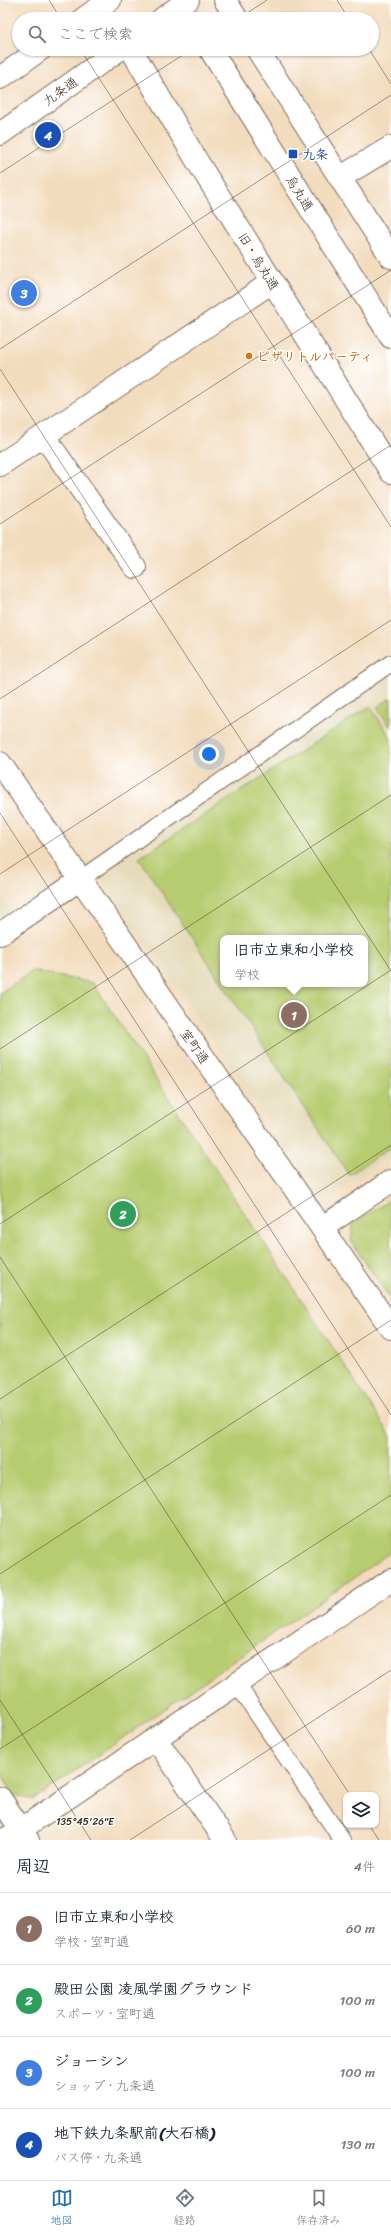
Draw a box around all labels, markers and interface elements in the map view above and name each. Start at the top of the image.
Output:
search box [12,12,379,56]
text: ここで検索 [58,21,133,47]
icon: search [26,23,48,45]
street label: 九条通 [38,71,83,112]
pin: 4 [35,120,61,150]
place label: 九条 [302,143,328,166]
marker: 九条 [287,148,299,160]
street label: 烏丸通 [279,171,320,216]
street label: 旧・烏丸通 [232,228,286,295]
pin: 3 [11,278,37,308]
place label: ピザリトルパーティ [257,345,373,368]
marker: ピザリトルパーティ [244,351,254,361]
your location [199,744,219,764]
popup [220,935,368,987]
text: 旧市立東和小学校 [234,937,354,963]
text: 学校 [234,963,260,986]
pin: 1 [281,1000,307,1030]
street label: 室町通 [174,1024,215,1069]
pin: 2 [110,1199,136,1229]
map controls [343,1792,379,1828]
button: layers [343,1792,379,1828]
text: 135°45'26"E [56,1813,115,1831]
text: 周辺 [16,1851,50,1881]
text: 4件 [354,1855,375,1878]
text: 旧市立東和小学校 [54,1904,174,1930]
text: 1 [26,1917,32,1940]
text: 60 m [346,1917,375,1940]
text: 学校 · 室町通 [54,1930,129,1953]
text: 殿田公園 凌風学園グラウンド [54,1976,253,2002]
text: 2 [25,1989,33,2012]
text: 100 m [340,1989,375,2012]
text: スポーツ · 室町通 [54,2002,155,2025]
text: ジョーシン [54,2048,129,2074]
text: 3 [25,2061,33,2084]
text: 100 m [340,2061,375,2084]
text: ショップ · 九条通 [54,2074,155,2097]
text: 地下鉄九条駅前(大石橋) [54,2120,215,2146]
text: 4 [25,2133,33,2156]
text: 130 m [341,2133,375,2156]
text: バス停 · 九条通 [54,2146,142,2169]
tab: 地図 [51,2187,73,2230]
tab: 経路 [174,2187,196,2230]
tab: 保存済み [297,2187,341,2230]

